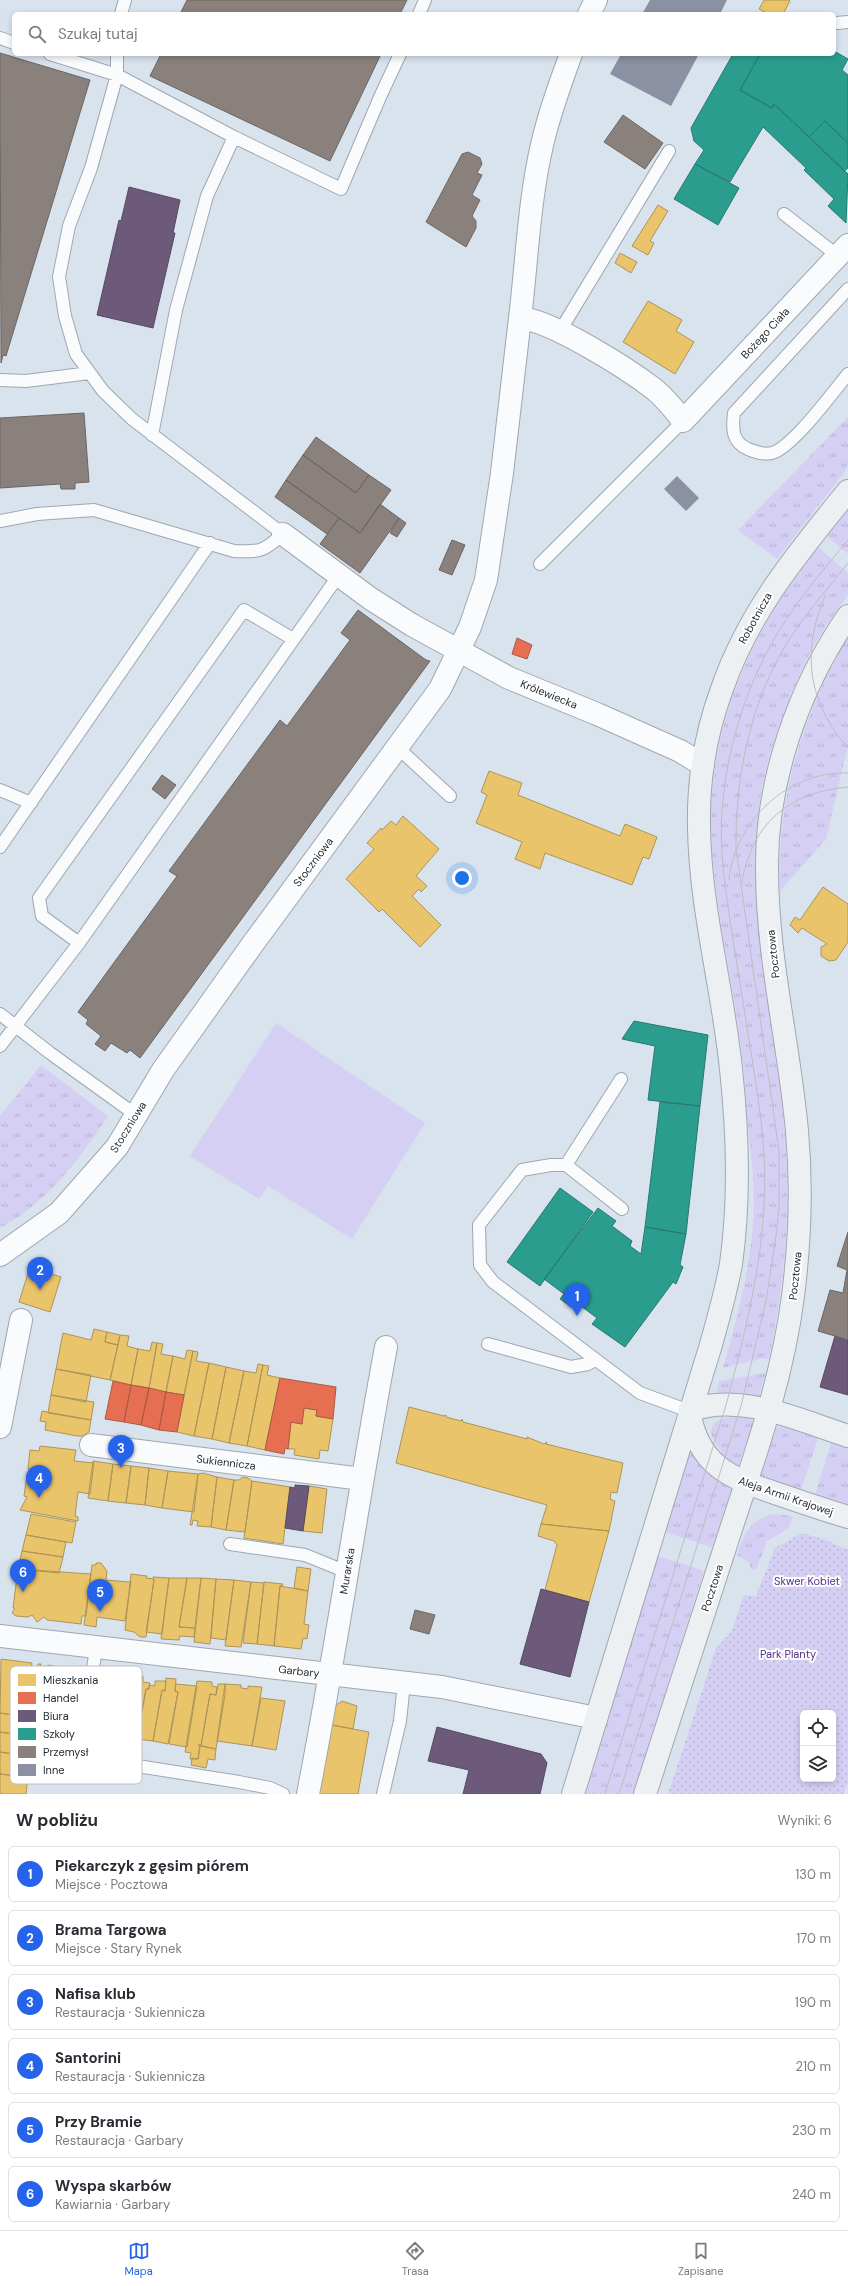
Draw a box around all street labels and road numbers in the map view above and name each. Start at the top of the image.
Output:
street label: Bożego Ciała [738,304,792,362]
street label: Robotnicza [735,590,775,646]
street label: Królewiecka [518,676,580,712]
street label: Stoczniowa [290,835,336,889]
street label: Pocztowa [763,929,783,979]
street label: Stoczniowa [107,1099,149,1155]
street label: Pocztowa [785,1251,805,1301]
street label: Sukiennicza [196,1451,256,1473]
street label: Aleja Armii Krajowej [737,1473,835,1519]
street label: Murarska [336,1547,358,1595]
street label: Pocztowa [698,1563,726,1613]
street label: Garbary [278,1662,320,1680]

